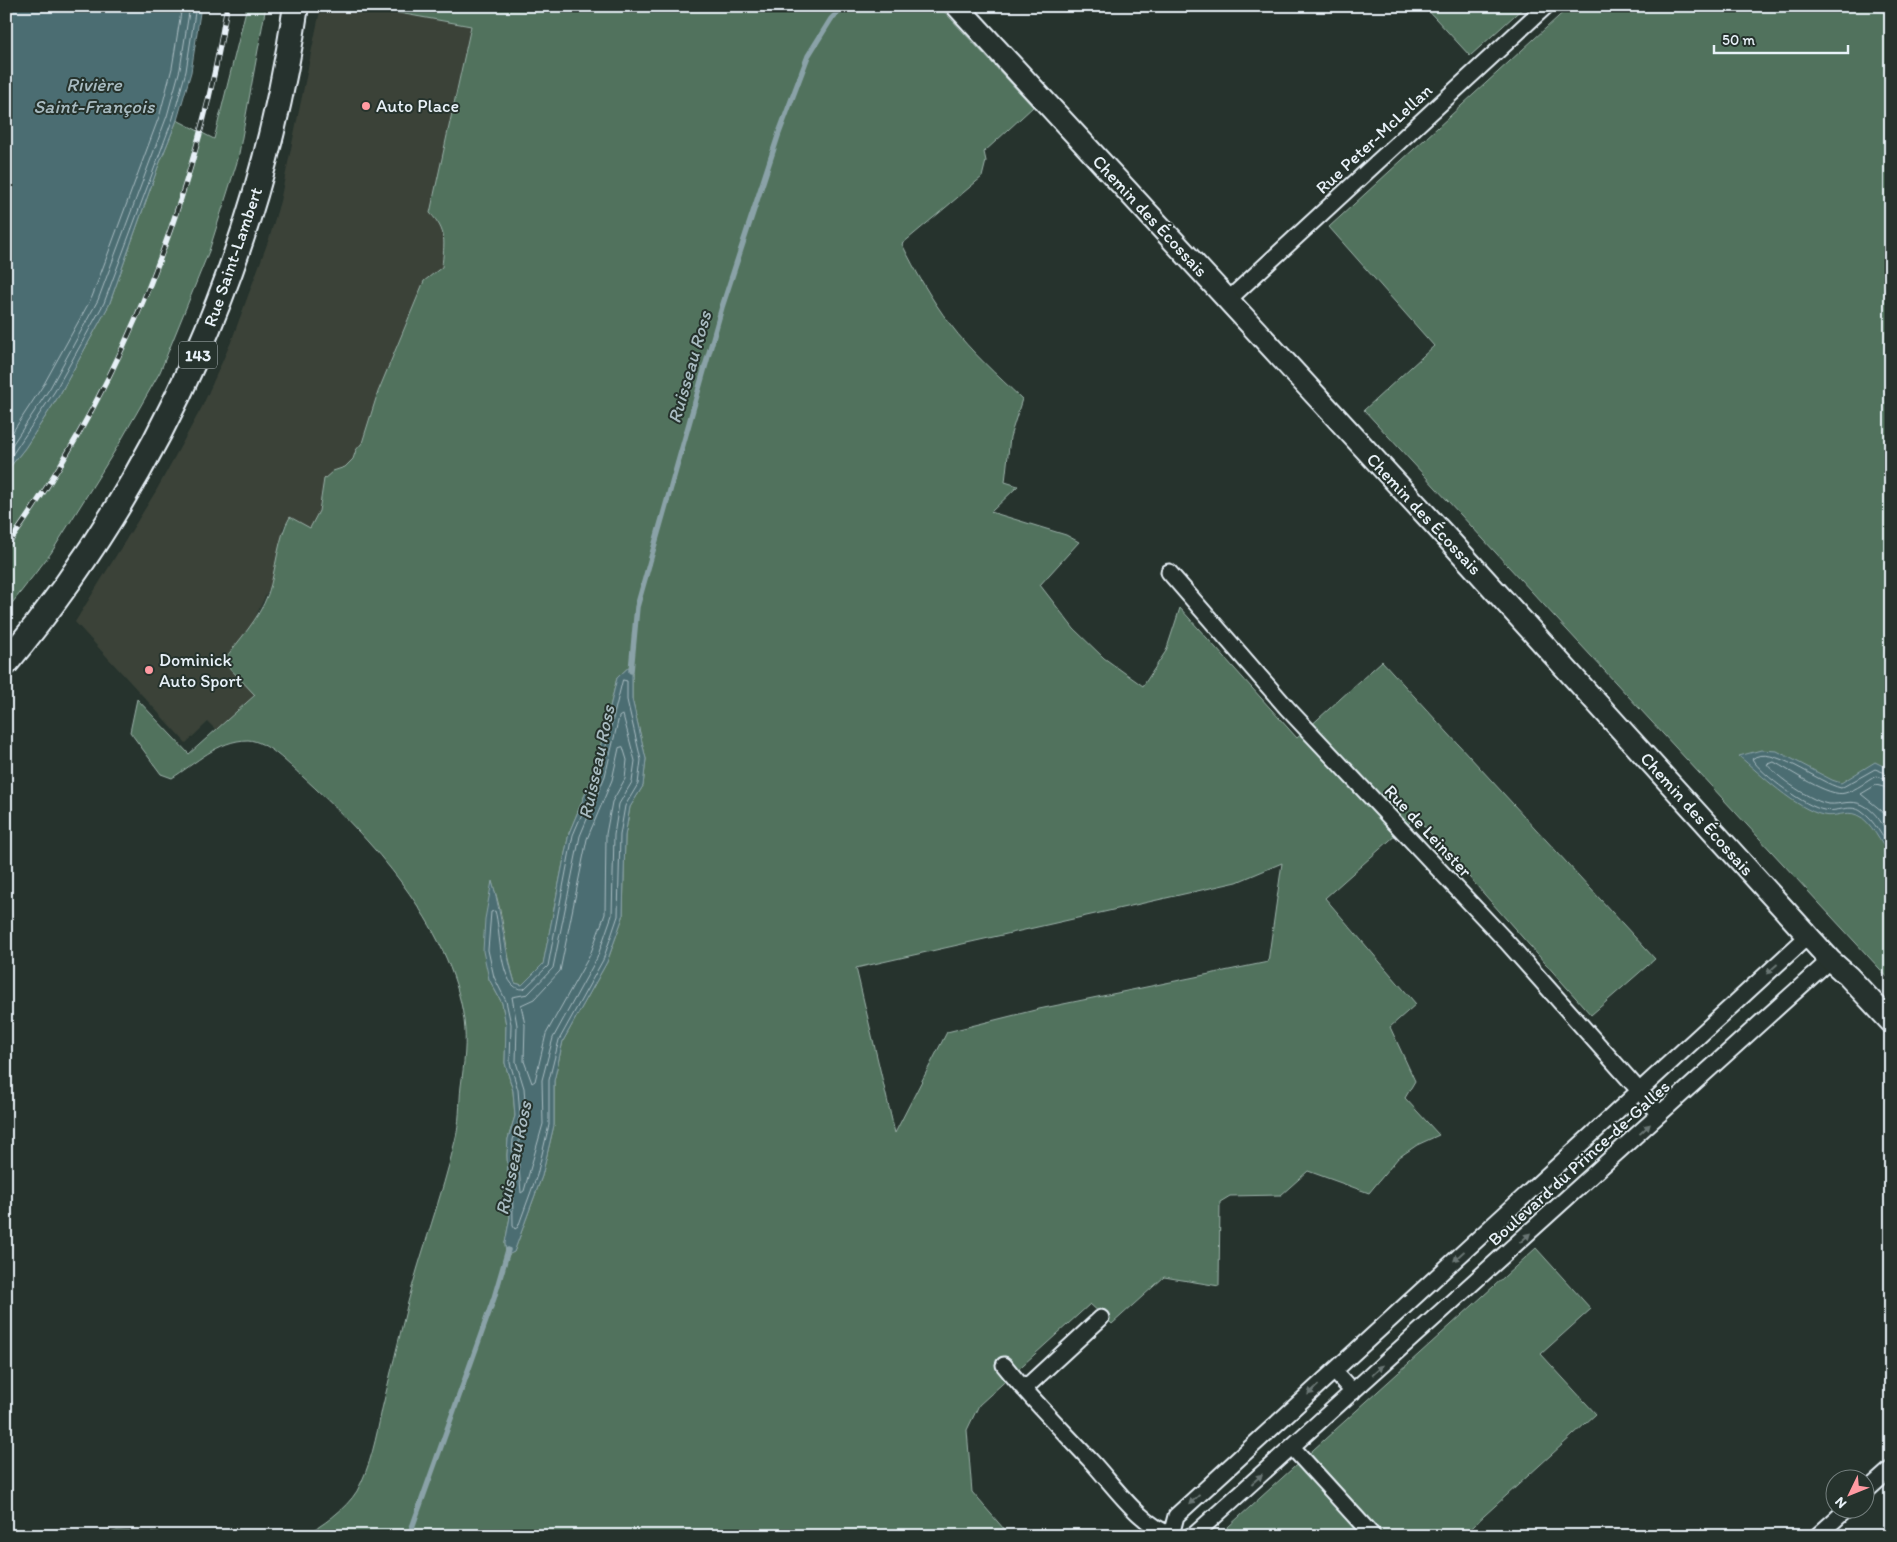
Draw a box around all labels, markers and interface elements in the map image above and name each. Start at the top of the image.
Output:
scale bar [1714,22,1848,54]
text: 50 m [1722,31,1755,49]
water label: Rivière Saint-François [34,73,156,118]
street label: Rue Peter-McLellan [1311,79,1437,199]
place label: Auto Place [376,95,459,117]
marker: Auto Place [360,100,372,112]
street label: Chemin des Écossais [1088,150,1212,282]
street label: Rue Saint-Lambert [199,184,267,330]
water label: Ruisseau Ross [663,307,717,426]
road number: 143 [179,342,217,368]
street label: Chemin des Écossais [1362,448,1486,580]
place label: Dominick Auto Sport [159,649,243,692]
marker: Dominick Auto Sport [143,664,155,676]
water label: Ruisseau Ross [573,702,620,821]
street label: Chemin des Écossais [1636,748,1758,880]
street label: Rue de Leinster [1380,780,1477,882]
one-way arrow [1766,963,1778,975]
street label: Boulevard du Prince-de-Galles [1484,1075,1674,1251]
water label: Ruisseau Ross [490,1098,537,1217]
one-way arrow [1638,1123,1650,1135]
one-way arrow [1518,1232,1530,1244]
one-way arrow [1453,1250,1465,1262]
one-way arrow [1371,1364,1383,1376]
one-way arrow [1308,1384,1320,1396]
north arrow [1824,1470,1874,1520]
one-way arrow [1250,1473,1262,1485]
text: N [1831,1493,1850,1512]
one-way arrow [1188,1494,1200,1506]

